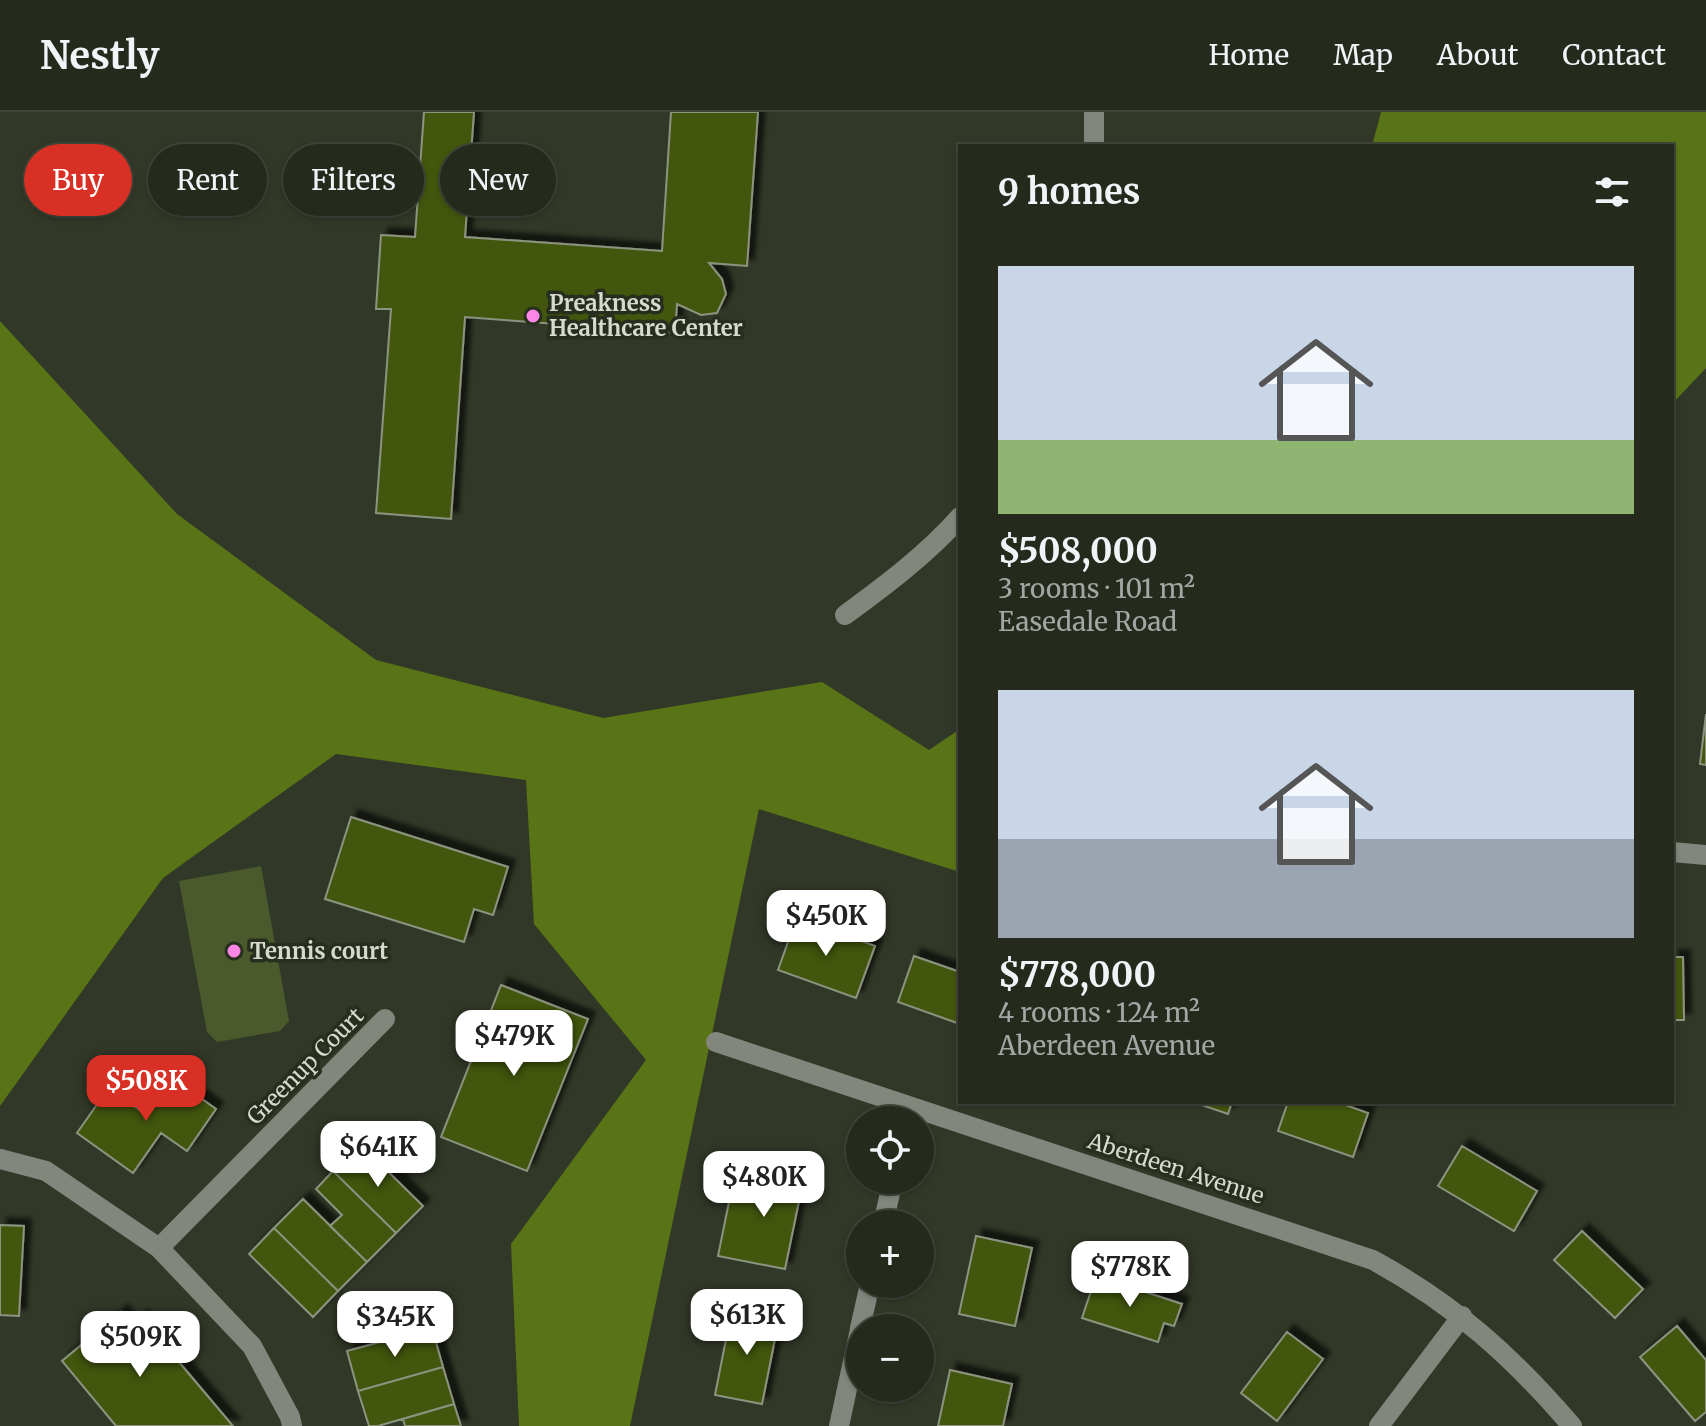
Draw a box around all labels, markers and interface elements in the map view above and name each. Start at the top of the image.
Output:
text: Nestly [40,32,159,79]
text: Home [1208,37,1289,73]
text: Map [1333,37,1393,73]
text: About [1437,37,1518,73]
text: Contact [1562,37,1666,73]
chip: Buy [24,144,132,216]
chip: Rent [148,144,267,216]
chip: Filters [283,144,424,216]
chip: New [440,144,556,216]
icon: filters [1590,170,1634,214]
text: 9 homes [998,171,1140,213]
place label: Preakness Healthcare Center [549,289,743,342]
marker: Preakness Healthcare Center [524,307,542,325]
icon: home [1244,318,1388,462]
text: $508,000 [998,530,1158,572]
text: 3 rooms · 101 m² [998,572,1195,605]
text: Easedale Road [998,605,1177,638]
icon: home [1244,742,1388,886]
pin: $450K [770,890,882,958]
text: $450K [785,899,867,932]
place label: Tennis court [250,937,388,965]
marker: Tennis court [225,942,243,960]
text: $778,000 [998,954,1156,996]
text: 4 rooms · 124 m² [998,996,1200,1029]
street label: Greenup Court [241,1001,370,1130]
pin: $479K [458,1010,570,1078]
text: $479K [474,1019,554,1052]
text: Aberdeen Avenue [998,1029,1215,1062]
pin: $508K [90,1055,202,1123]
text: $508K [105,1064,187,1097]
map controls [846,1106,934,1402]
button: locate [846,1106,934,1194]
pin: $641K [322,1121,434,1189]
street label: Aberdeen Avenue [1083,1126,1268,1210]
text: $641K [339,1130,417,1163]
pin: $480K [708,1151,820,1219]
text: $480K [721,1160,807,1193]
button: + [846,1210,934,1298]
pin: $778K [1074,1241,1186,1309]
text: $778K [1089,1250,1171,1283]
pin: $613K [691,1289,803,1357]
pin: $345K [339,1291,451,1359]
text: $613K [709,1298,785,1331]
text: $345K [355,1300,435,1333]
pin: $509K [84,1311,196,1379]
button: − [846,1314,934,1402]
text: $509K [99,1320,181,1353]

